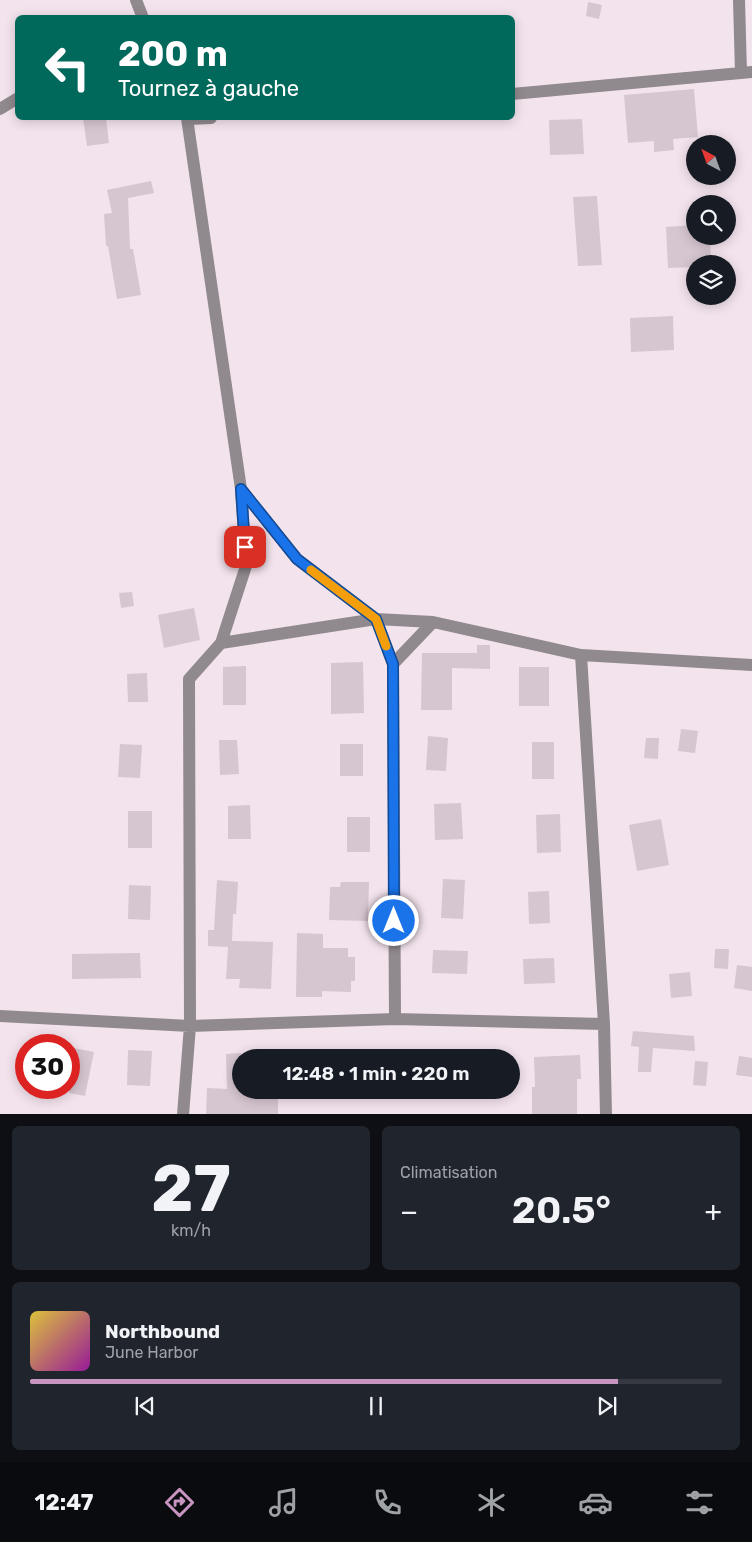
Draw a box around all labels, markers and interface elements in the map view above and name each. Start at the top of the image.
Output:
text: 200 m [118,33,228,75]
icon: left [35,35,100,100]
text: Tournez à gauche [118,75,299,102]
north arrow [686,135,736,185]
map controls [686,135,736,305]
button: search [686,195,736,245]
button: layers [686,255,736,305]
pin [224,526,266,568]
icon: arrive [231,533,259,561]
position arrow [367,894,419,946]
speed limit sign: 30 [15,1034,80,1099]
text: 12:48 · 1 min · 220 m [282,1062,470,1085]
text: 27 [151,1150,231,1227]
text: Climatisation [400,1163,497,1182]
text: 20.5° [512,1187,611,1233]
text: − [400,1195,418,1228]
text: + [705,1195,722,1228]
text: km/h [171,1221,211,1240]
text: Northbound [105,1320,220,1343]
text: June Harbor [105,1343,198,1362]
icon: previous [131,1392,159,1420]
icon: pause [362,1392,390,1420]
icon: next [593,1392,621,1420]
icon: directions [162,1485,197,1520]
icon: music [266,1485,301,1520]
icon: phone [370,1485,405,1520]
icon: climate [474,1485,509,1520]
icon: car [578,1485,613,1520]
icon: filters [682,1485,717,1520]
text: 12:47 [35,1489,93,1516]

